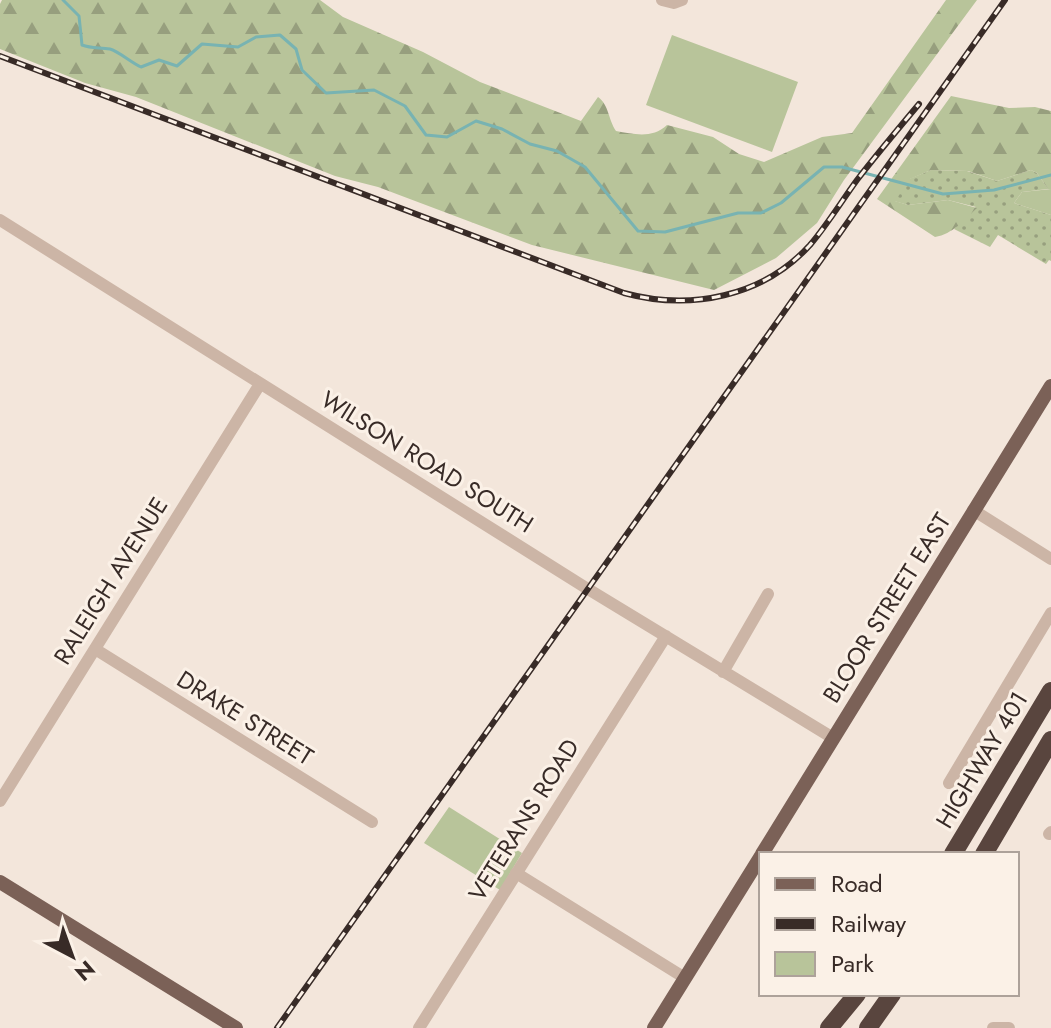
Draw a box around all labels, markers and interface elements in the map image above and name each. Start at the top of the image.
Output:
street label: WILSON ROAD SOUTH [314,382,540,541]
street label: RALEIGH AVENUE [45,490,176,671]
street label: BLOOR STREET EAST [814,506,959,709]
street label: DRAKE STREET [170,662,320,773]
street label: HIGHWAY 401 [927,685,1036,835]
street label: VETERANS ROAD [460,732,588,908]
legend [759,852,1019,996]
text: Road [831,866,883,901]
text: Railway [831,906,906,941]
north arrow [32,916,112,996]
text: Park [831,946,874,981]
text: N [68,953,102,989]

